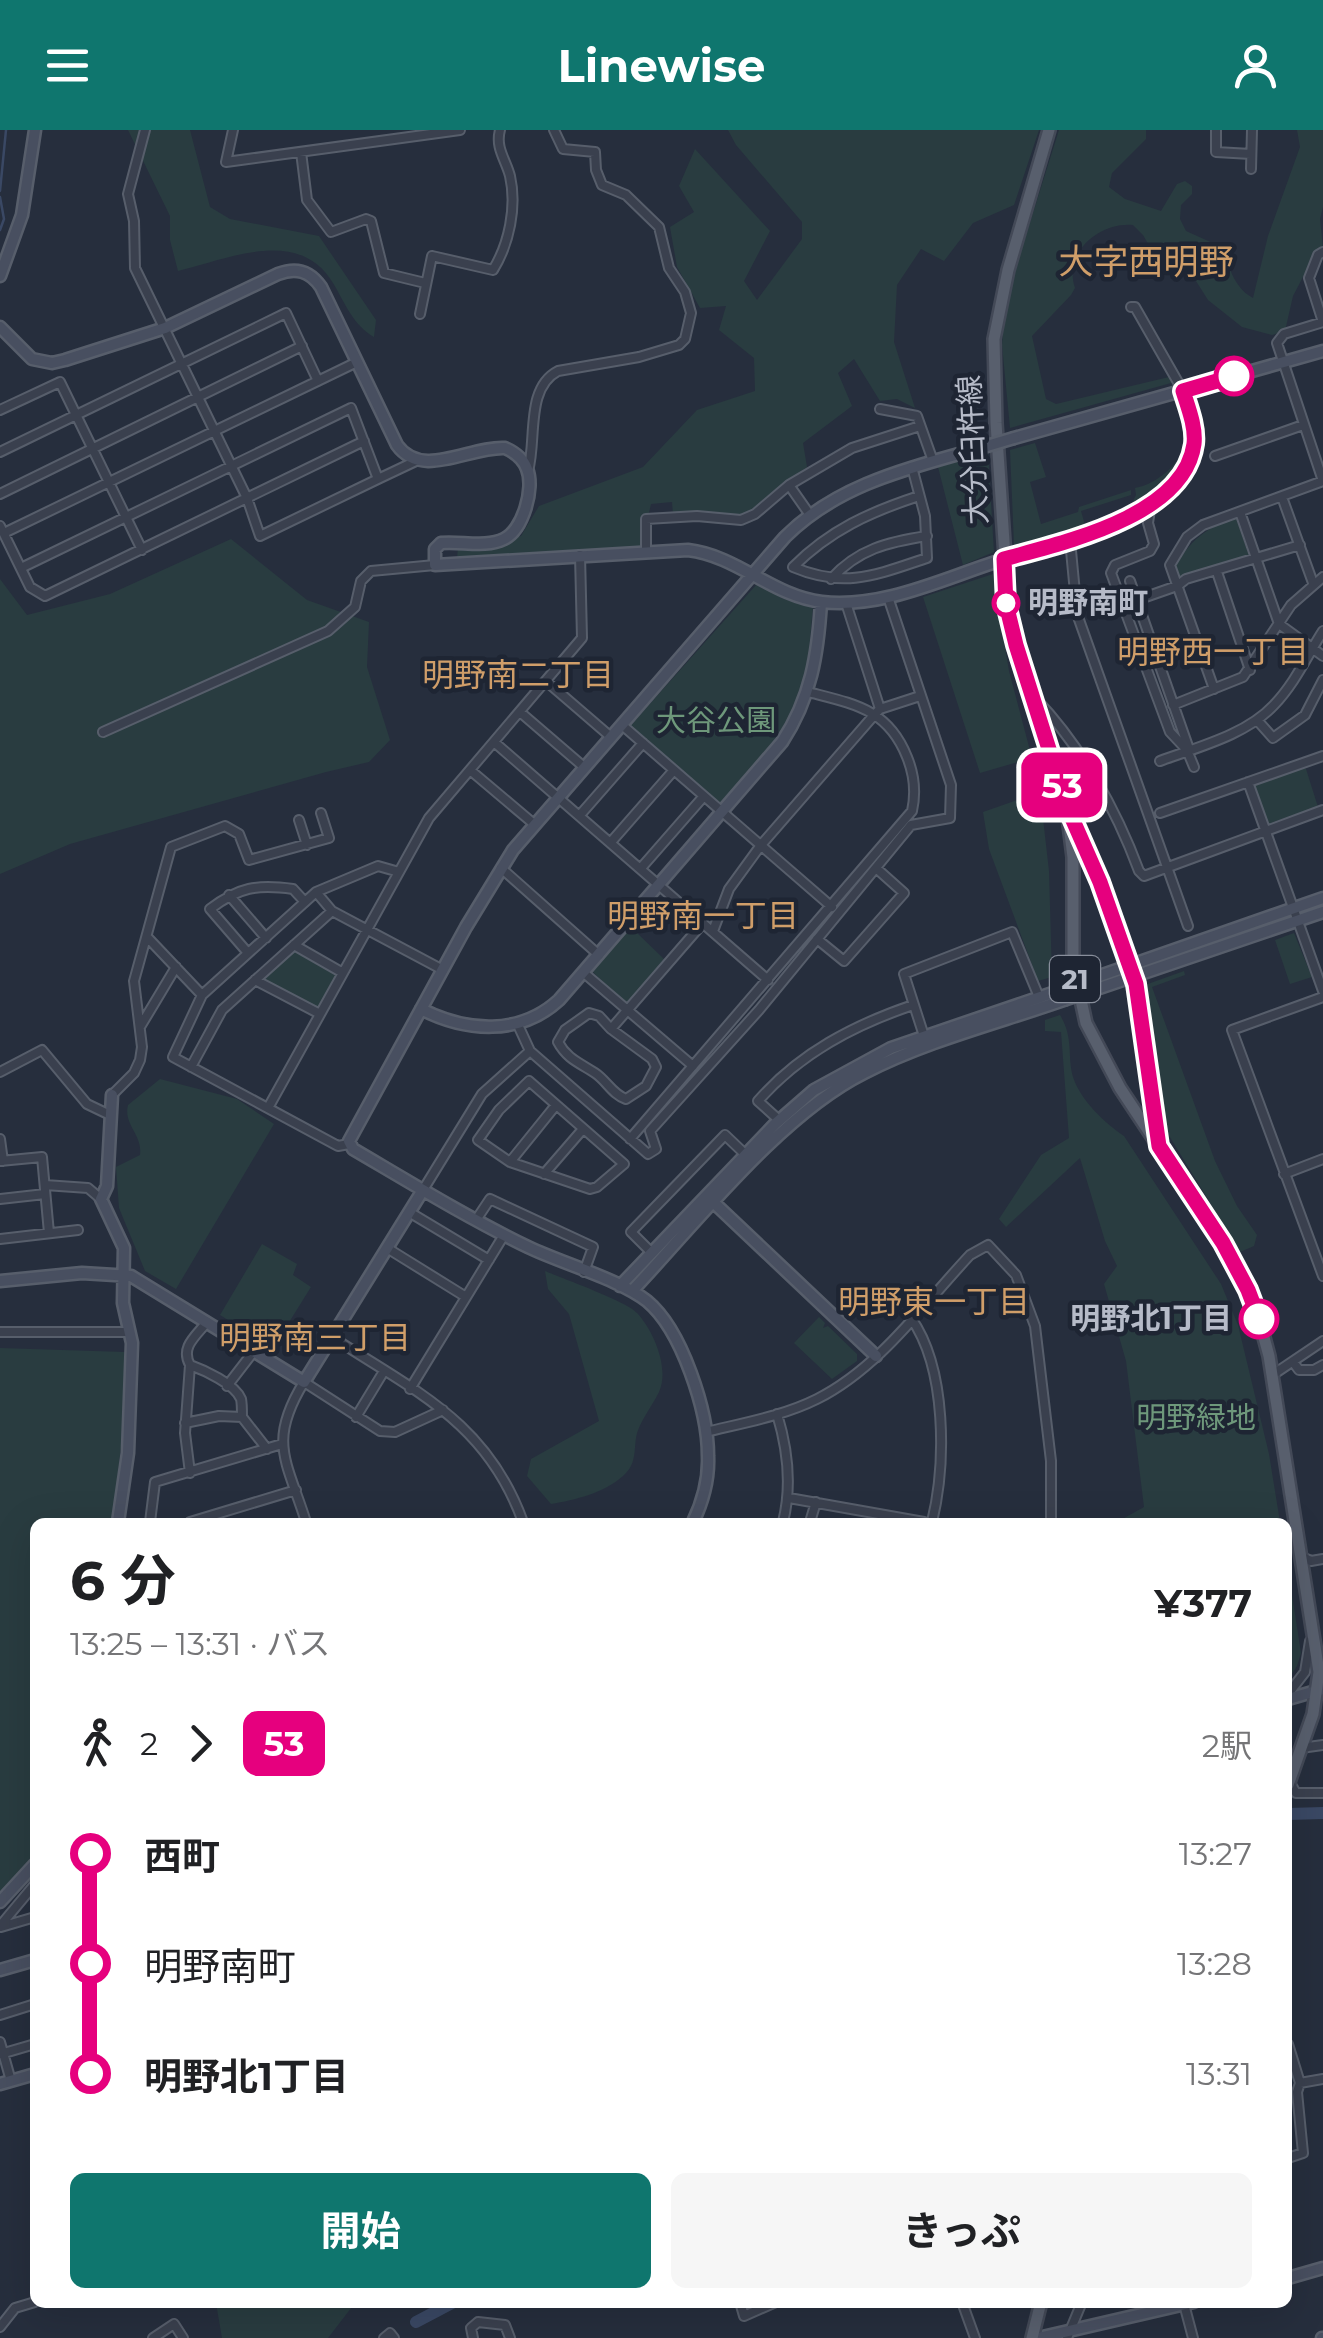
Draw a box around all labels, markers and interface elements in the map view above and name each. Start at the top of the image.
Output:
icon: menu [40,38,95,93]
text: Linewise [558,38,765,93]
icon: person [1228,38,1283,93]
district label: 大字西明野 [1058,240,1234,283]
unlabelled marker [1215,357,1253,395]
street label: 大分臼杵線 [950,374,995,526]
place label: 明野南町 [1028,584,1148,621]
marker: 明野南町 [993,590,1019,616]
district label: 明野西一丁目 [1117,632,1309,671]
district label: 明野南二丁目 [422,655,614,694]
park label: 大谷公園 [656,702,776,739]
line badge: 53 [1017,752,1107,818]
text: 53 [1041,764,1083,807]
district label: 明野南一丁目 [607,896,799,935]
road number: 21 [1050,956,1100,1002]
district label: 明野東一丁目 [838,1282,1030,1321]
place label: 明野北1丁目 [1070,1300,1232,1337]
marker: 明野北1丁目 [1240,1300,1278,1338]
district label: 明野南三丁目 [219,1318,411,1357]
park label: 明野緑地 [1136,1399,1256,1436]
text: 6 分 [70,1547,176,1614]
text: ¥377 [1154,1580,1252,1627]
text: 13:25 – 13:31 · バス [70,1624,330,1663]
icon: walk [70,1716,125,1771]
icon: forward [173,1716,228,1771]
text: 53 [263,1722,305,1765]
text: 2 [140,1724,158,1763]
text: 2駅 [1202,1726,1252,1765]
text: 西町 [144,1833,220,1880]
text: 13:27 [1179,1834,1252,1873]
text: 明野南町 [144,1943,296,1990]
text: 13:28 [1177,1944,1252,1983]
text: 明野北1丁目 [144,2053,349,2100]
text: 13:31 [1186,2054,1252,2093]
button: 開始 [70,2173,651,2288]
button: きっぷ [671,2173,1252,2288]

